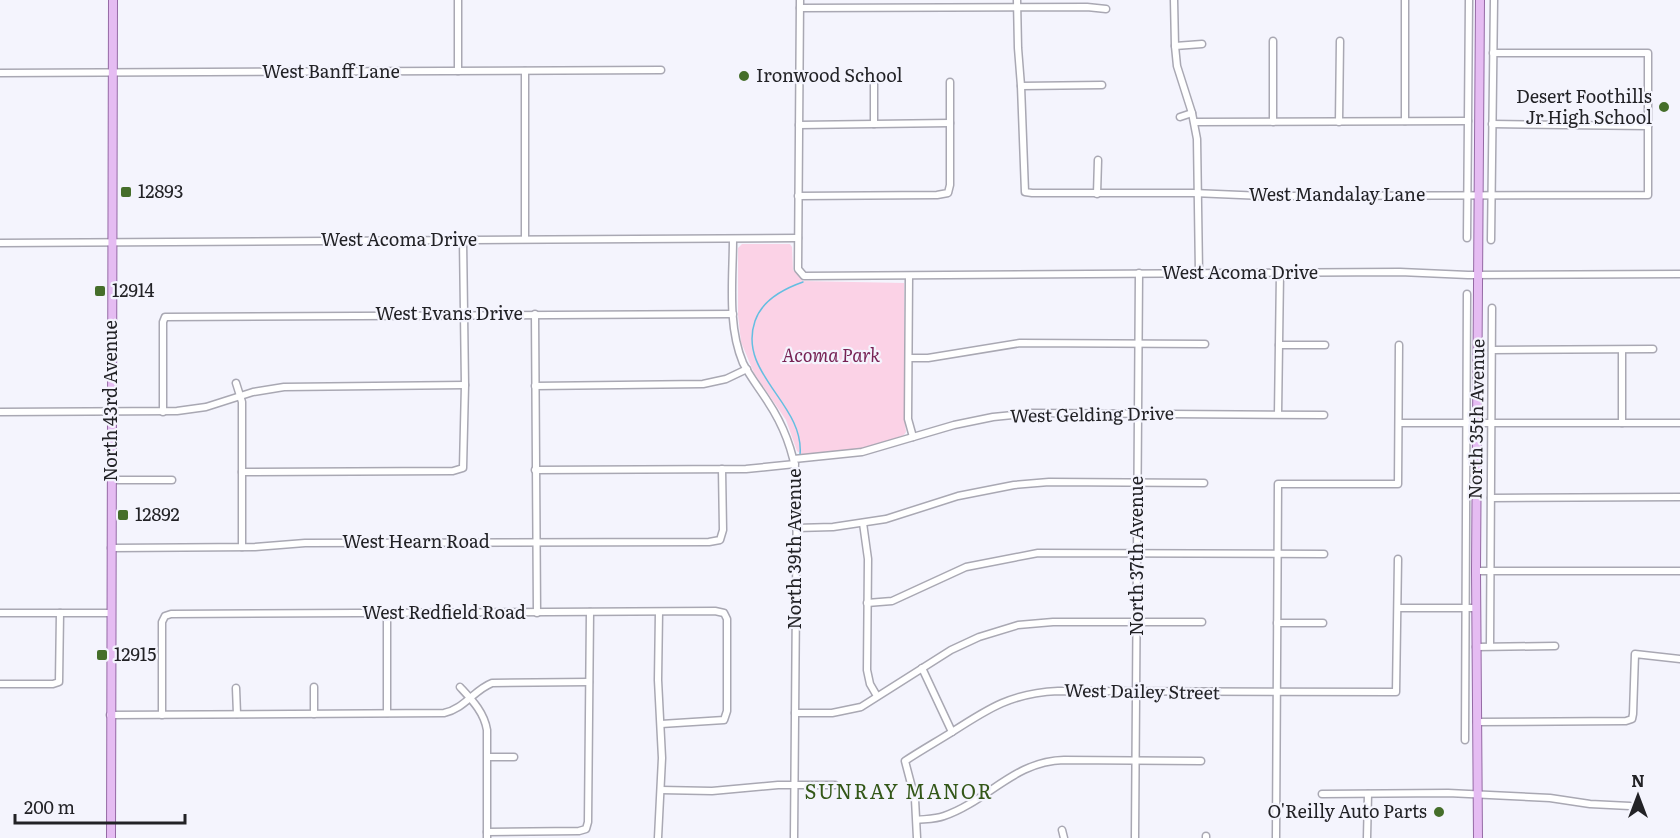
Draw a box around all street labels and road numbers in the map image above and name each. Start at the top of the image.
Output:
street label: West Banff Lane [262,57,400,84]
street label: West Mandalay Lane [1249,180,1425,207]
street label: West Acoma Drive [321,225,477,252]
street label: West Acoma Drive [1162,258,1318,285]
street label: West Evans Drive [375,299,523,326]
street label: North 43rd Avenue [96,320,123,482]
street label: North 35th Avenue [1461,338,1490,500]
street label: West Gelding Drive [1010,399,1174,428]
street label: North 39th Avenue [780,469,807,629]
street label: North 37th Avenue [1122,476,1149,636]
street label: West Hearn Road [342,527,490,554]
street label: West Redfield Road [362,598,526,625]
street label: West Dailey Street [1064,676,1221,705]

